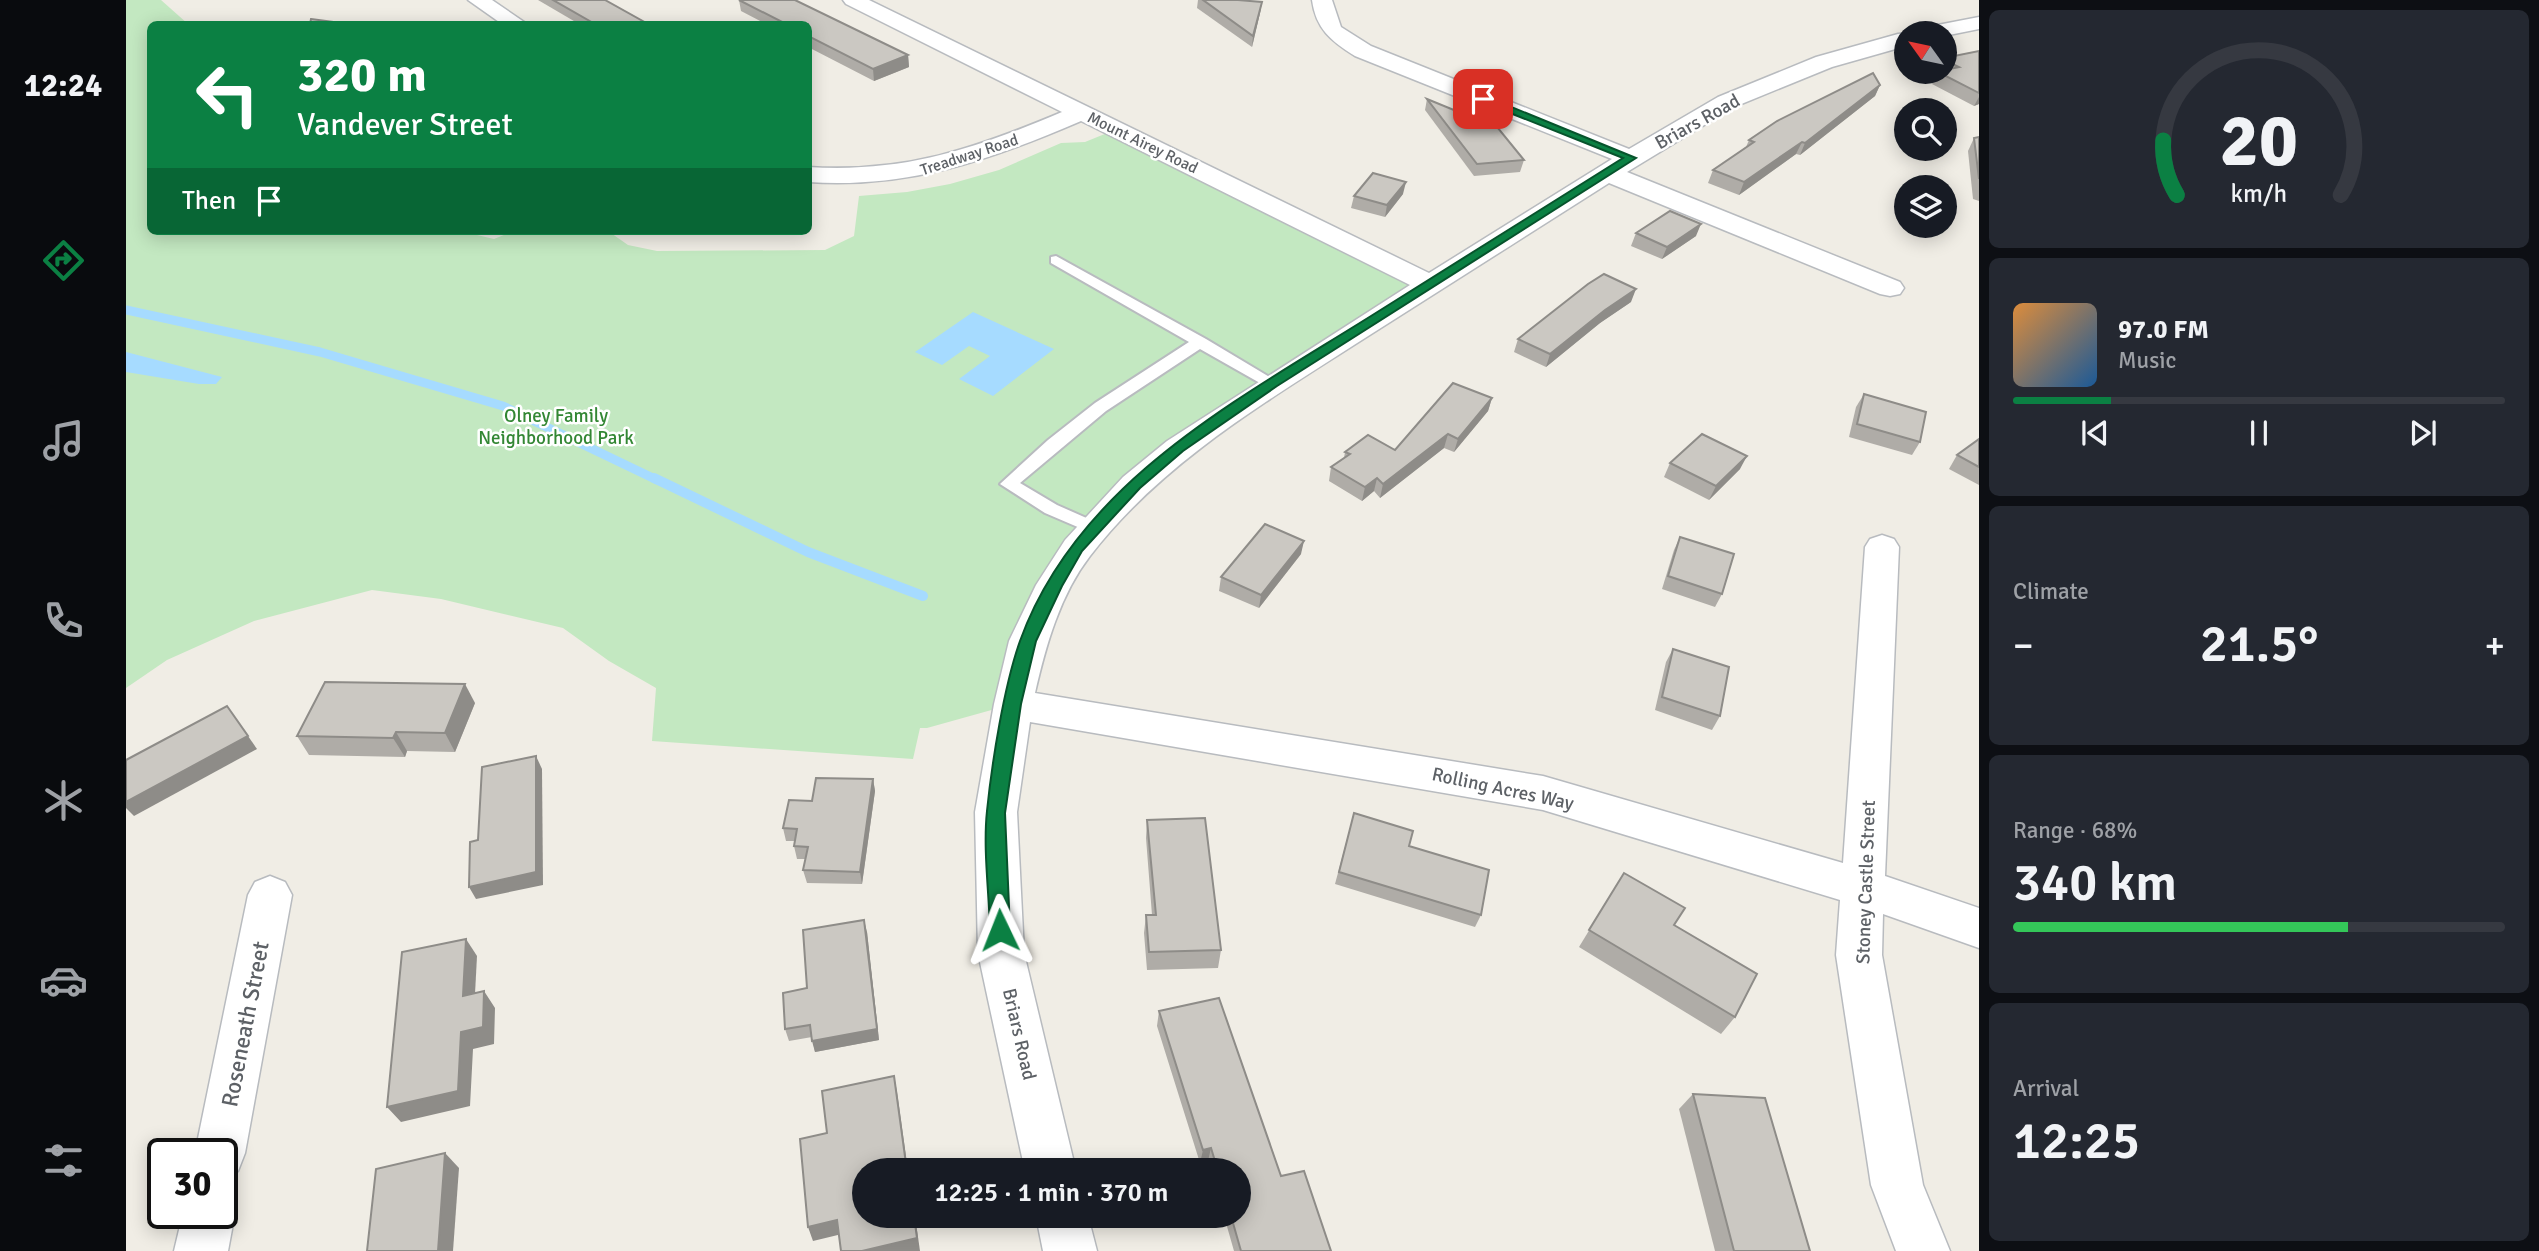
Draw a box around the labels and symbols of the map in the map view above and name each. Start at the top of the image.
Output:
north arrow [1894,21,1956,84]
pin [1453,69,1513,129]
street label: Briars Road [1651,89,1744,155]
street label: Mount Airey Road [1084,107,1201,178]
street label: Treadway Road [918,130,1021,180]
park label: Olney Family Neighborhood Park [478,404,634,450]
street label: Rolling Acres Way [1430,762,1576,816]
street label: Stoney Castle Street [1851,799,1881,964]
position arrow [963,893,1037,967]
street label: Roseneath Street [215,939,276,1109]
street label: Briars Road [997,986,1041,1082]
speed limit sign: 30 [147,1138,238,1229]

